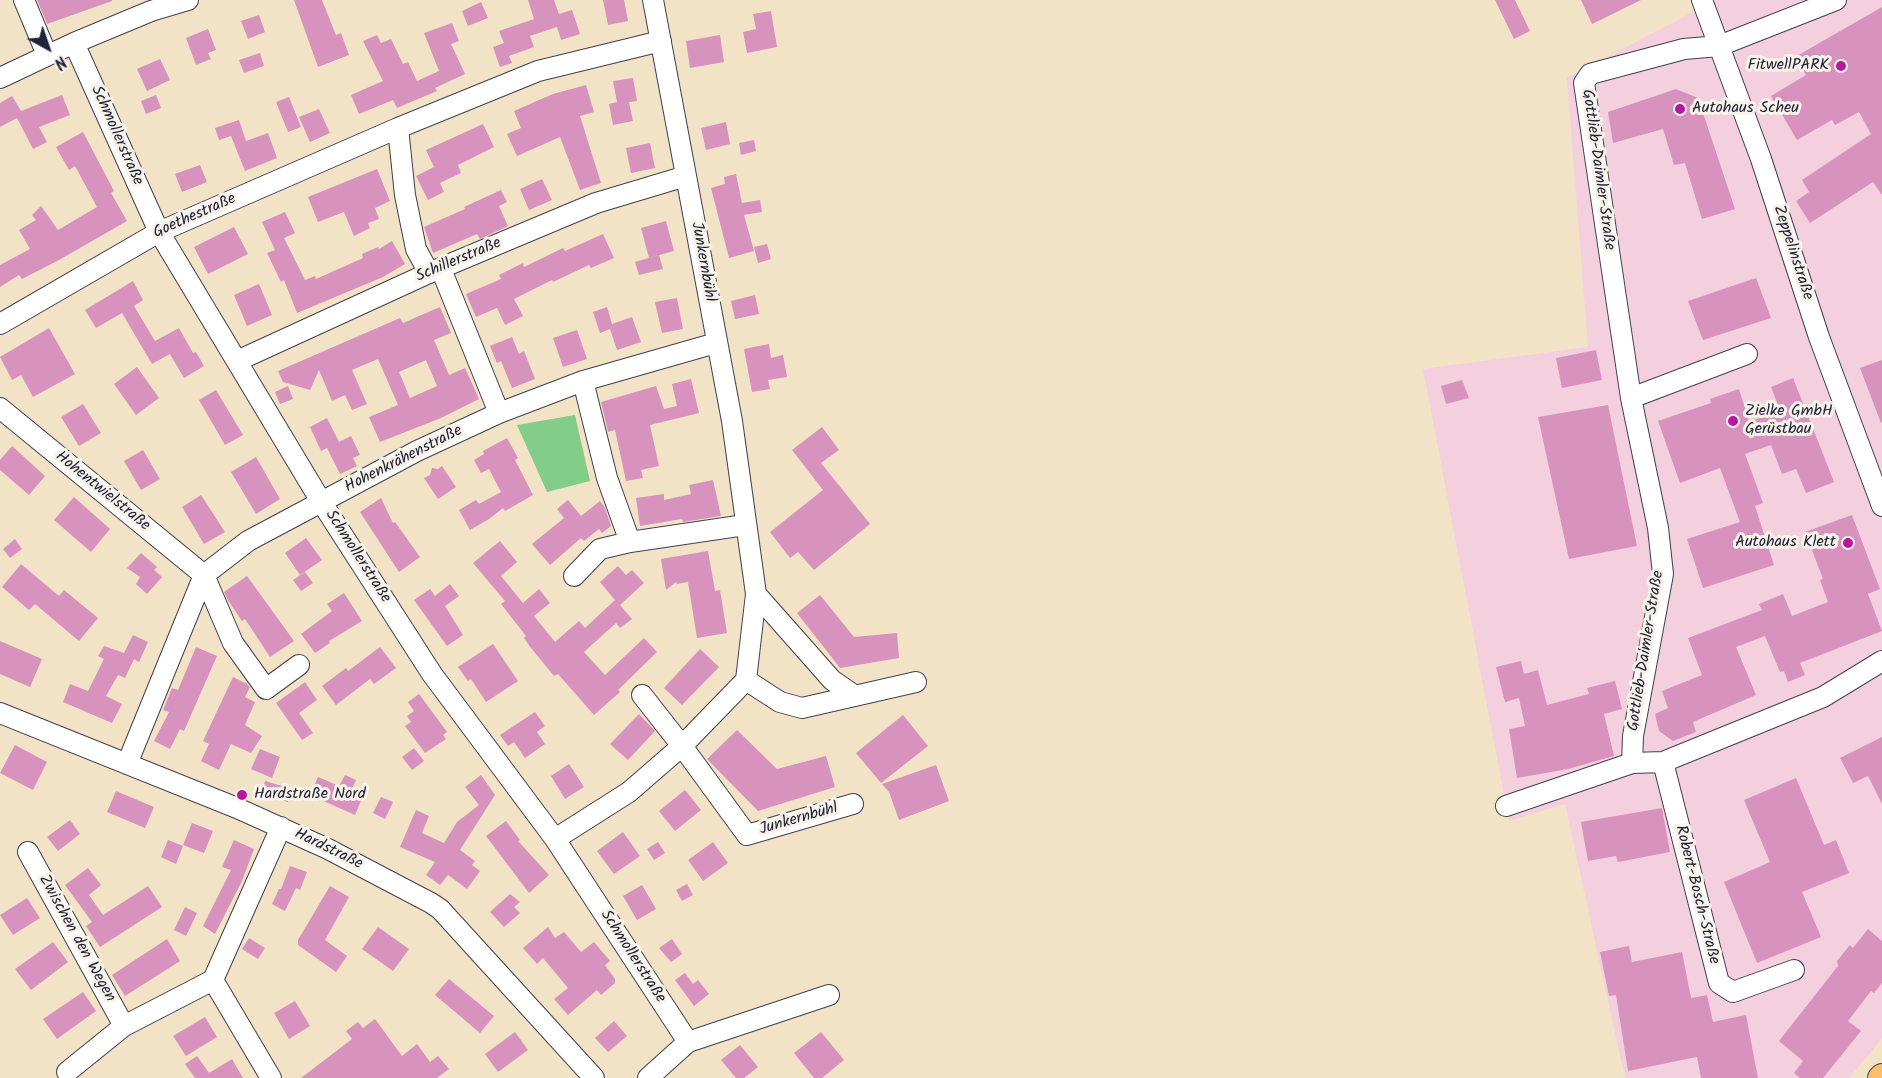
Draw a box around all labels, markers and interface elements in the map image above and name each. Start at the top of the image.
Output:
north arrow [18,18,78,78]
text: N [48,49,72,75]
place label: FitwellPARK [1748,56,1829,76]
marker: FitwellPARK [1834,59,1848,73]
street label: Schmollerstraße [85,83,147,189]
street label: Gottlieb-Daimler-Straße [1576,88,1618,252]
place label: Autohaus Scheu [1692,99,1799,119]
marker: Autohaus Scheu [1673,102,1687,116]
street label: Goethestraße [151,190,239,244]
street label: Zeppelinstraße [1768,203,1816,303]
street label: Junkernbühl [686,221,718,303]
street label: Schillerstraße [414,234,504,288]
place label: Zielke GmbH Gerüstbau [1745,402,1833,440]
marker: Zielke GmbH Gerüstbau [1726,414,1740,428]
street label: Hohenkrähenstraße [342,422,466,498]
street label: Hohentwielstraße [51,448,153,536]
street label: Schmollerstraße [320,507,394,607]
place label: Autohaus Klett [1735,533,1836,553]
marker: Autohaus Klett [1841,536,1855,550]
street label: Gottlieb-Daimler-Straße [1625,569,1669,733]
place label: Hardstraße Nord [254,785,366,805]
marker: Hardstraße Nord [235,788,249,802]
street label: Junkernbühl [758,800,840,840]
street label: Robert-Bosch-Straße [1669,824,1723,966]
street label: Hardstraße [291,825,365,875]
street label: Zwischen den Wegen [33,872,119,1006]
street label: Schmollerstraße [595,907,669,1007]

